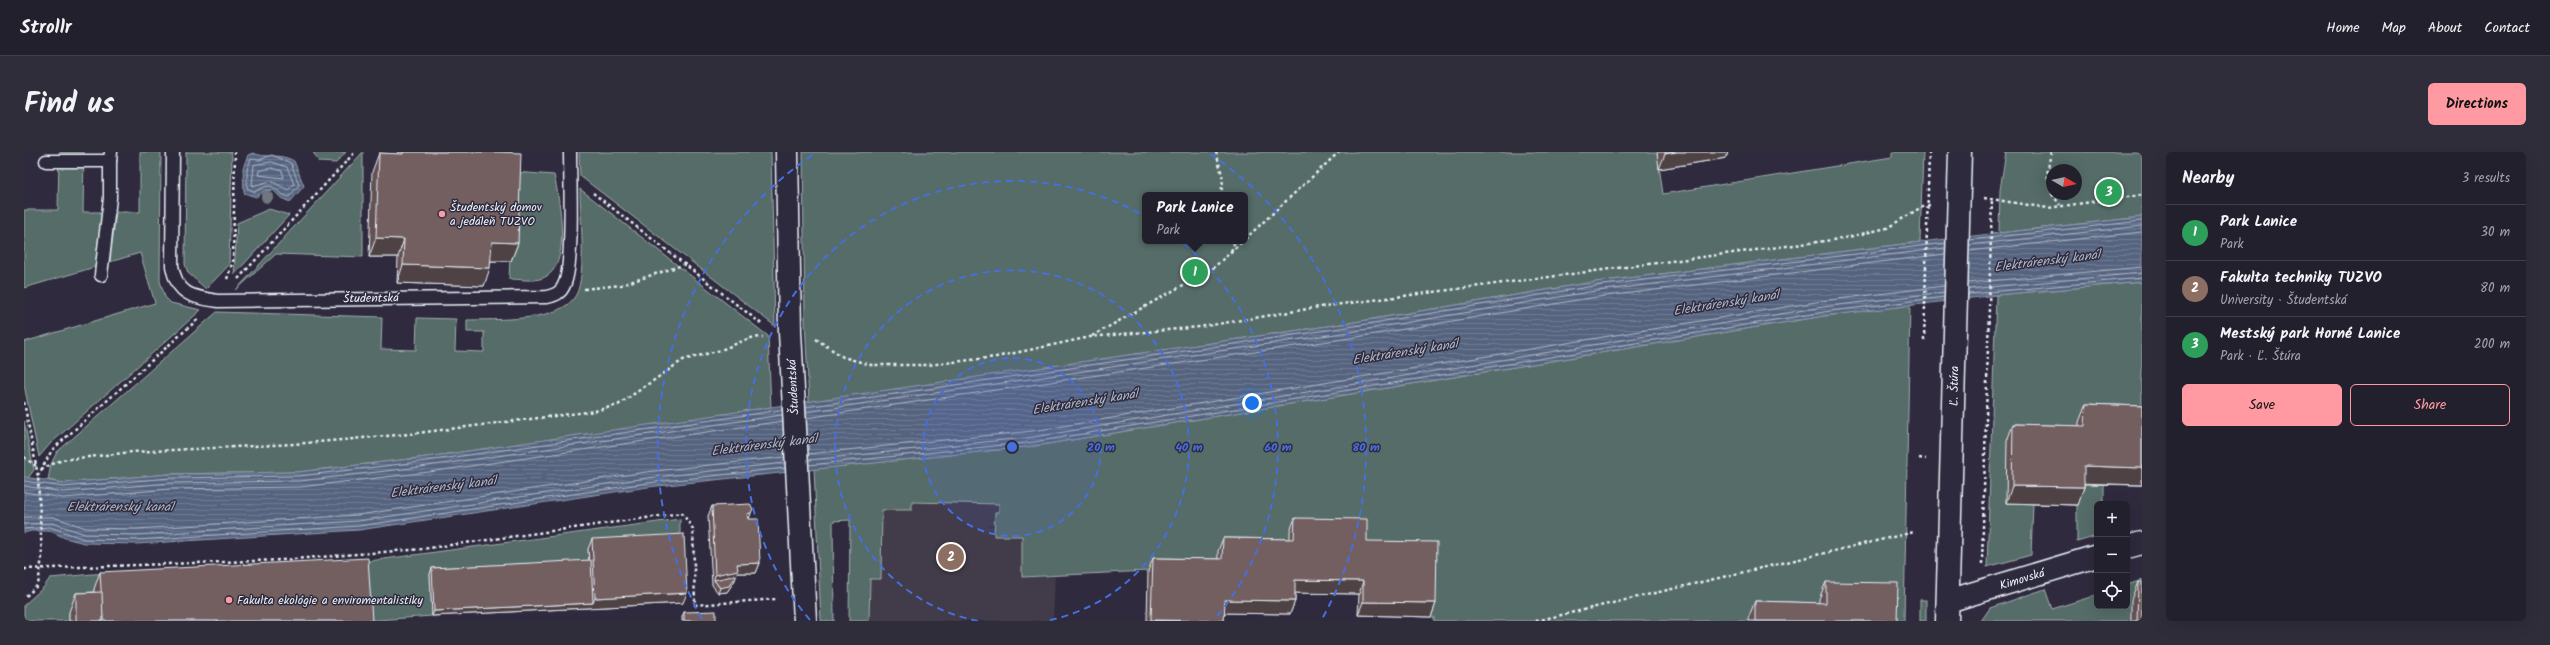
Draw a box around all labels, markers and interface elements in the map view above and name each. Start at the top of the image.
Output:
text: Strollr [20,13,72,43]
text: Home [2326,17,2360,39]
text: Map [2382,17,2406,39]
text: About [2428,17,2462,39]
text: Contact [2484,17,2530,39]
text: Find us [24,82,115,127]
button: Directions [2428,83,2526,125]
north arrow [2046,164,2082,200]
text: Nearby [2182,165,2234,192]
text: 3 results [2462,168,2510,189]
pin: 3 [2096,177,2122,207]
popup [1142,192,1248,244]
text: Park Lanice [1156,196,1234,220]
place label: Študentský domov a jedáleň TUZVO [450,198,543,231]
marker: Študentský domov a jedáleň TUZVO [437,209,447,219]
text: Park Lanice [2220,210,2297,234]
text: Park [1156,220,1180,241]
text: 1 [2193,222,2197,243]
text: 30 m [2481,222,2510,243]
text: Park [2220,234,2244,255]
water label: Elektrárenský kanál [1993,244,2104,278]
pin: 1 [1182,257,1208,287]
text: Fakulta techniky TUZVO [2220,266,2382,290]
text: 2 [2191,278,2199,299]
text: 80 m [2480,278,2510,299]
water label: Elektrárenský kanál [1672,284,1783,322]
street label: Študentská [343,288,400,308]
text: University · Študentská [2220,290,2347,311]
text: Mestský park Horné Lanice [2220,322,2400,346]
water label: Elektrárenský kanál [1351,333,1462,371]
text: 3 [2191,334,2199,355]
text: 200 m [2474,334,2510,355]
text: Park · Ľ. Štúra [2220,346,2301,367]
street label: Študentská [782,357,804,415]
street label: Ľ. Štúra [1945,365,1964,406]
water label: Elektrárenský kanál [1031,383,1142,421]
button: Save [2182,384,2342,426]
button: Share [2350,384,2510,426]
your location [1242,393,1262,413]
water label: Elektrárenský kanál [710,428,821,462]
text: 20 m [1087,438,1115,457]
text: 40 m [1175,438,1203,457]
text: 60 m [1264,438,1292,457]
text: 80 m [1352,438,1380,457]
centre of rings [1005,440,1019,454]
water label: Elektrárenský kanál [389,470,500,504]
water label: Elektrárenský kanál [67,497,176,518]
map controls [2094,501,2130,609]
button: + [2094,501,2130,537]
button: − [2094,537,2130,573]
pin: 2 [938,542,964,572]
street label: Kimovská [1997,563,2048,595]
button: locate [2094,573,2130,609]
place label: Fakulta ekológie a enviromentalistiky [237,591,423,610]
marker: Fakulta ekológie a enviromentalistiky [224,595,234,605]

